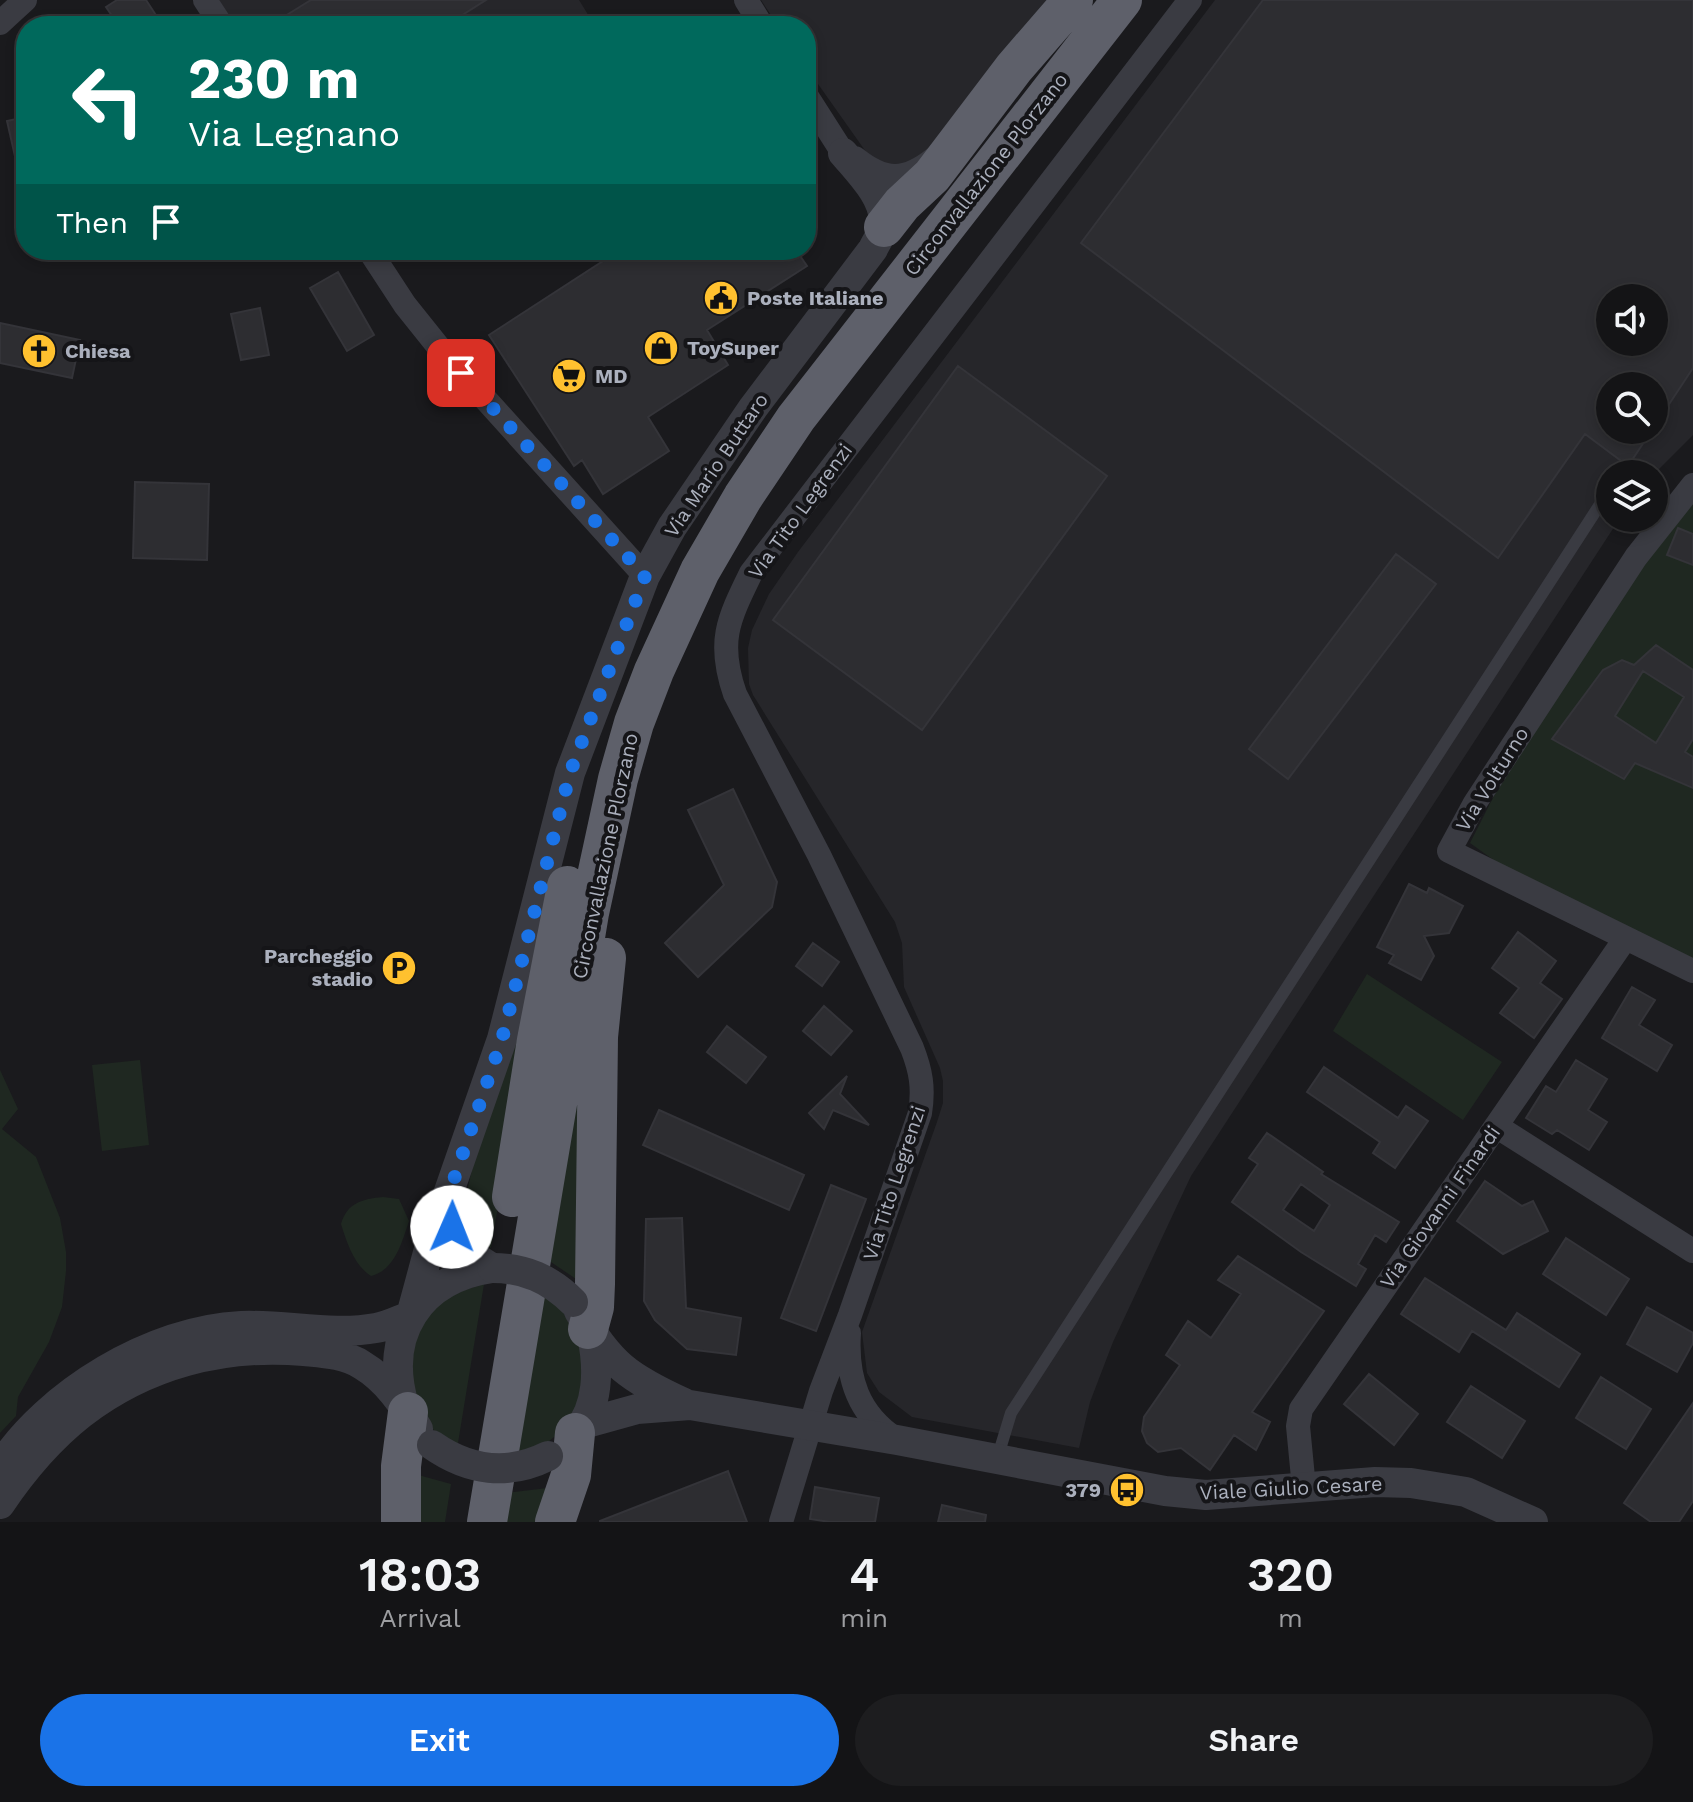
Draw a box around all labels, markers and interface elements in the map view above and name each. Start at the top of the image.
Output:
text: 230 m [188,46,359,112]
icon: left [56,48,160,152]
street label: Circonvallazione Plorzano [899,68,1073,280]
text: Via Legnano [188,113,400,155]
icon: arrive [144,200,188,244]
text: Then [56,205,128,240]
public building icon: Poste Italiane [702,279,740,317]
map controls [1596,284,1668,532]
button: sound [1596,284,1668,356]
place label: Poste Italiane [747,286,884,310]
shop icon: ToySuper [642,329,680,367]
church icon: Chiesa [20,332,58,370]
place label: ToySuper [687,336,779,360]
place label: Chiesa [65,339,131,363]
pin [427,339,495,407]
icon: arrive [439,351,483,395]
supermarket icon: MD [550,357,588,395]
place label: MD [595,364,628,388]
button: search [1596,372,1668,444]
street label: Via Mario Buttaro [659,388,773,542]
street label: Via Tito Legrenzi [743,439,857,583]
button: layers [1596,460,1668,532]
street label: Via Volturno [1450,722,1534,836]
street label: Circonvallazione Plorzano [567,731,643,981]
place label: Parcheggio stadio [264,944,373,991]
parking icon: Parcheggio stadio [380,949,418,987]
street label: Via Tito Legrenzi [858,1103,930,1263]
street label: Via Giovanni Finardi [1375,1121,1505,1293]
position arrow [410,1185,494,1269]
bus stop icon: 379 [1108,1471,1146,1509]
street label: Viale Giulio Cesare [1199,1471,1383,1505]
place label: 379 [1065,1478,1101,1502]
text: 18:03 [359,1546,481,1603]
text: 4 [849,1546,879,1603]
text: 320 [1247,1546,1334,1603]
text: Arrival [380,1603,461,1633]
text: min [840,1603,888,1633]
text: m [1278,1603,1303,1633]
button: Exit [40,1694,839,1786]
button: Share [855,1694,1653,1786]

